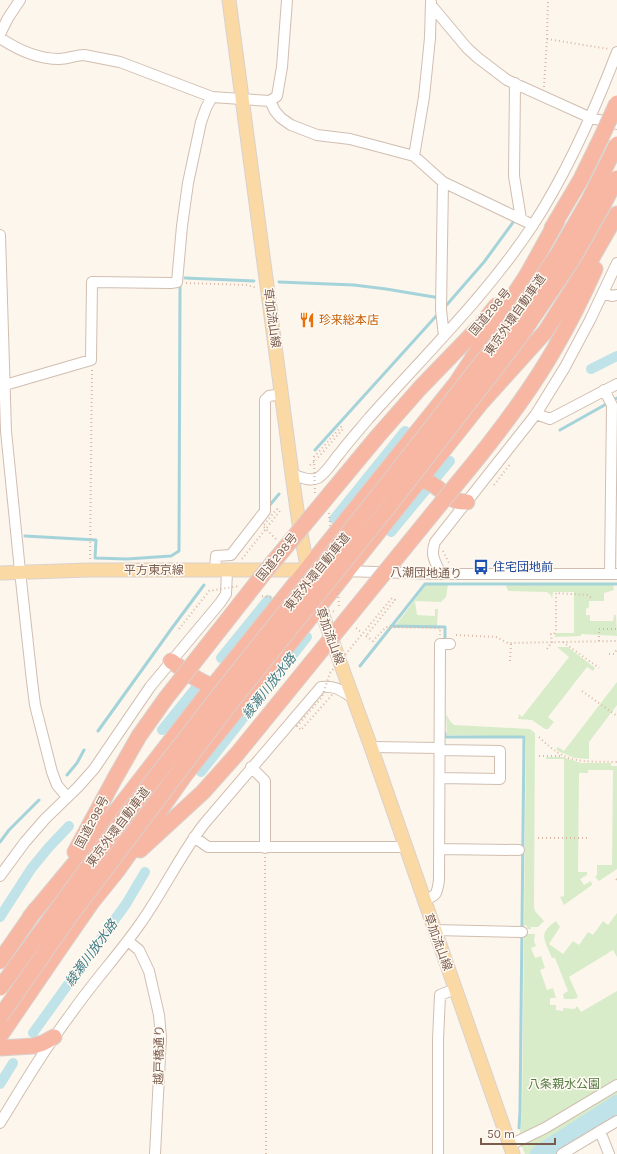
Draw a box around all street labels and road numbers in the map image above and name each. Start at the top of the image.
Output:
street label: 東京外環自動車道 [482,272,548,358]
street label: 国道298号 [466,286,514,338]
street label: 草加流山線 [261,287,283,349]
street label: 国道298号 [254,530,300,584]
street label: 東京外環自動車道 [281,530,353,614]
street label: 平方東京線 [124,563,184,577]
street label: 八潮団地通り [390,565,462,581]
street label: 草加流山線 [313,605,347,667]
street label: 東京外環自動車道 [84,784,152,870]
street label: 国道298号 [72,793,112,851]
street label: 草加流山線 [421,911,455,973]
street label: 越戸橋通り [151,1025,167,1085]

